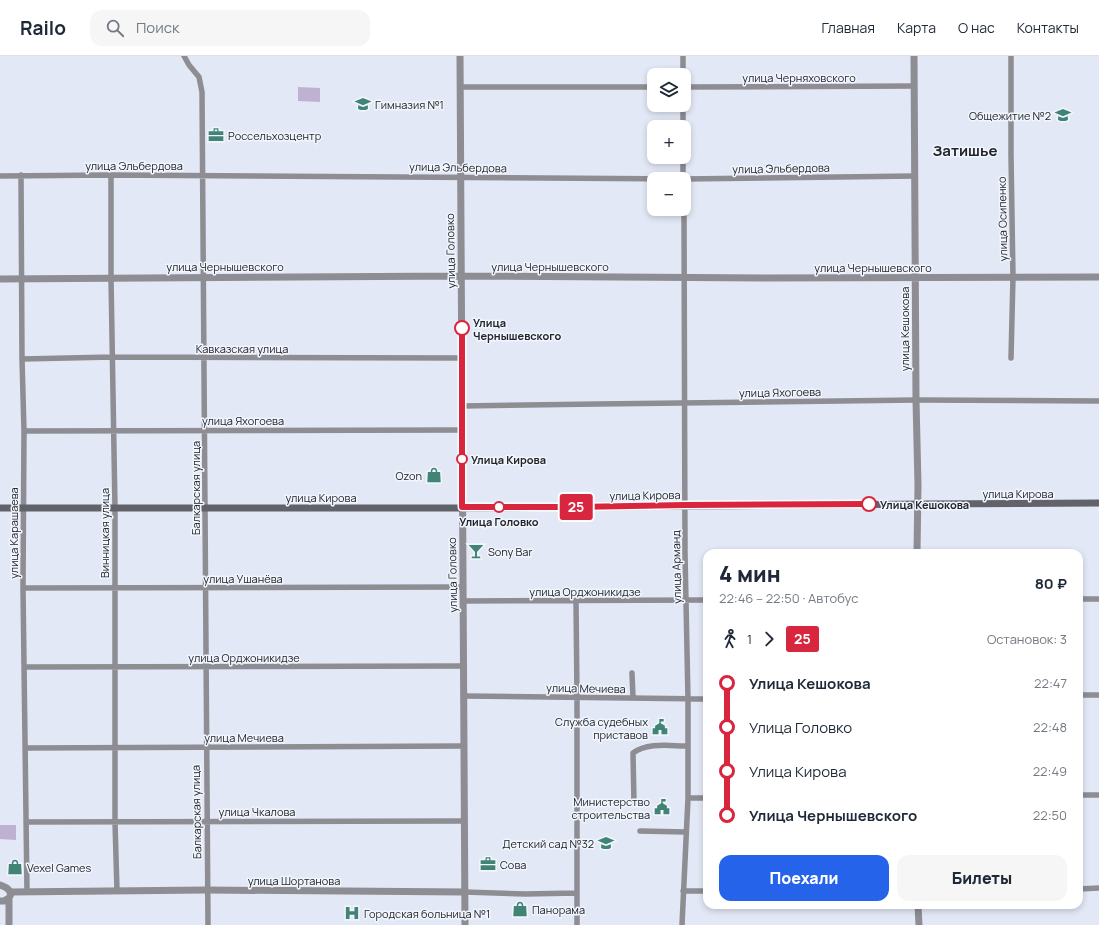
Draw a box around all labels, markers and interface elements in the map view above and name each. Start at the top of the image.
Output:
search box [90,10,370,46]
text: Railo [20,15,66,41]
icon: search [104,17,126,39]
text: Поиск [136,17,179,38]
text: Главная [822,18,875,37]
text: Карта [897,18,936,37]
text: О нас [958,18,995,37]
text: Контакты [1017,18,1079,37]
map controls [647,68,691,216]
button: layers [647,68,691,112]
street label: улица Черняховского [742,70,856,85]
school or university icon: Гимназия №1 [354,95,372,113]
place label: Гимназия №1 [375,97,444,112]
school or university icon: Общежитие №2 [1054,106,1072,124]
place label: Общежитие №2 [969,108,1051,123]
button: + [647,120,691,164]
office icon: Россельхозцентр [207,126,225,144]
place label: Россельхозцентр [228,128,322,143]
district label: Затишье [933,140,997,161]
street label: улица Эльбердова [85,158,183,173]
street label: улица Эльбердова [409,159,507,175]
street label: улица Эльбердова [732,160,830,176]
button: − [647,172,691,216]
street label: улица Осипенко [994,176,1010,261]
street label: улица Головко [442,213,458,289]
street label: улица Чернышевского [166,259,284,274]
street label: улица Чернышевского [491,259,609,274]
street label: улица Чернышевского [814,260,932,275]
street label: улица Кешокова [897,287,912,371]
place label: Улица Чернышевского [473,315,561,343]
marker: Улица Чернышевского [454,320,470,336]
street label: Кавказская улица [196,341,288,356]
street label: улица Яхогоева [739,384,821,400]
street label: улица Яхогоева [202,413,284,428]
street label: Балкарская улица [188,441,203,535]
place label: Улица Кирова [471,452,546,467]
marker: Улица Кирова [456,453,468,465]
shop icon: Ozon [425,466,443,484]
place label: Ozon [396,468,422,483]
street label: улица Кирова [982,486,1054,501]
street label: улица Карашаева [6,487,21,579]
street label: улица Кирова [609,487,681,503]
street label: Винницкая улица [97,488,112,578]
street label: улица Кирова [285,490,357,505]
line badge: 25 [558,494,594,520]
marker: Улица Кешокова [861,496,877,512]
text: 25 [568,497,584,516]
place label: Улица Кешокова [880,497,969,512]
marker: Улица Головко [493,501,505,513]
place label: Улица Головко [459,514,539,529]
street label: улица Арманд [668,530,684,604]
street label: улица Головко [444,537,460,613]
bar icon: Sony Bar [467,542,485,560]
place label: Sony Bar [488,544,532,559]
text: 4 мин [719,559,781,589]
street label: улица Ушанёва [203,571,283,586]
text: 80 ₽ [1035,573,1067,594]
street label: улица Орджоникидзе [529,584,641,599]
text: 22:46 – 22:50 · Автобус [719,589,858,607]
icon: walk [719,628,741,650]
icon: forward [758,628,780,650]
text: 25 [794,629,811,648]
text: 1 [747,630,752,648]
text: Остановок: 3 [987,630,1067,648]
street label: улица Орджоникидзе [188,650,300,665]
text: Улица Кешокова [749,673,871,694]
text: 22:47 [1034,674,1067,692]
street label: улица Мечиева [546,680,626,696]
place label: Служба судебных приставов [555,714,648,742]
text: Улица Головко [749,717,852,738]
public building icon: Служба судебных приставов [651,718,669,736]
text: 22:48 [1033,718,1067,736]
street label: улица Мечиева [204,730,284,745]
text: Улица Кирова [749,761,846,782]
text: 22:49 [1033,762,1067,780]
street label: Балкарская улица [188,765,204,859]
place label: Министерство строительства [571,794,650,822]
public building icon: Министерство строительства [653,798,671,816]
street label: улица Чкалова [219,804,295,819]
text: Улица Чернышевского [749,805,917,826]
text: 22:50 [1033,806,1067,824]
school or university icon: Детский сад №32 [597,834,615,852]
place label: Детский сад №32 [502,836,594,851]
office icon: Сова [479,855,497,873]
button: Поехали [719,855,889,901]
button: Билеты [897,855,1067,901]
place label: Сова [500,857,526,872]
shop icon: Vexel Games [6,858,24,876]
place label: Vexel Games [27,860,92,875]
street label: улица Шортанова [248,873,340,888]
shop icon: Панорама [511,900,529,918]
place label: Панорама [532,902,585,917]
hospital icon: Городская больница №1 [343,904,361,922]
place label: Городская больница №1 [364,906,490,921]

